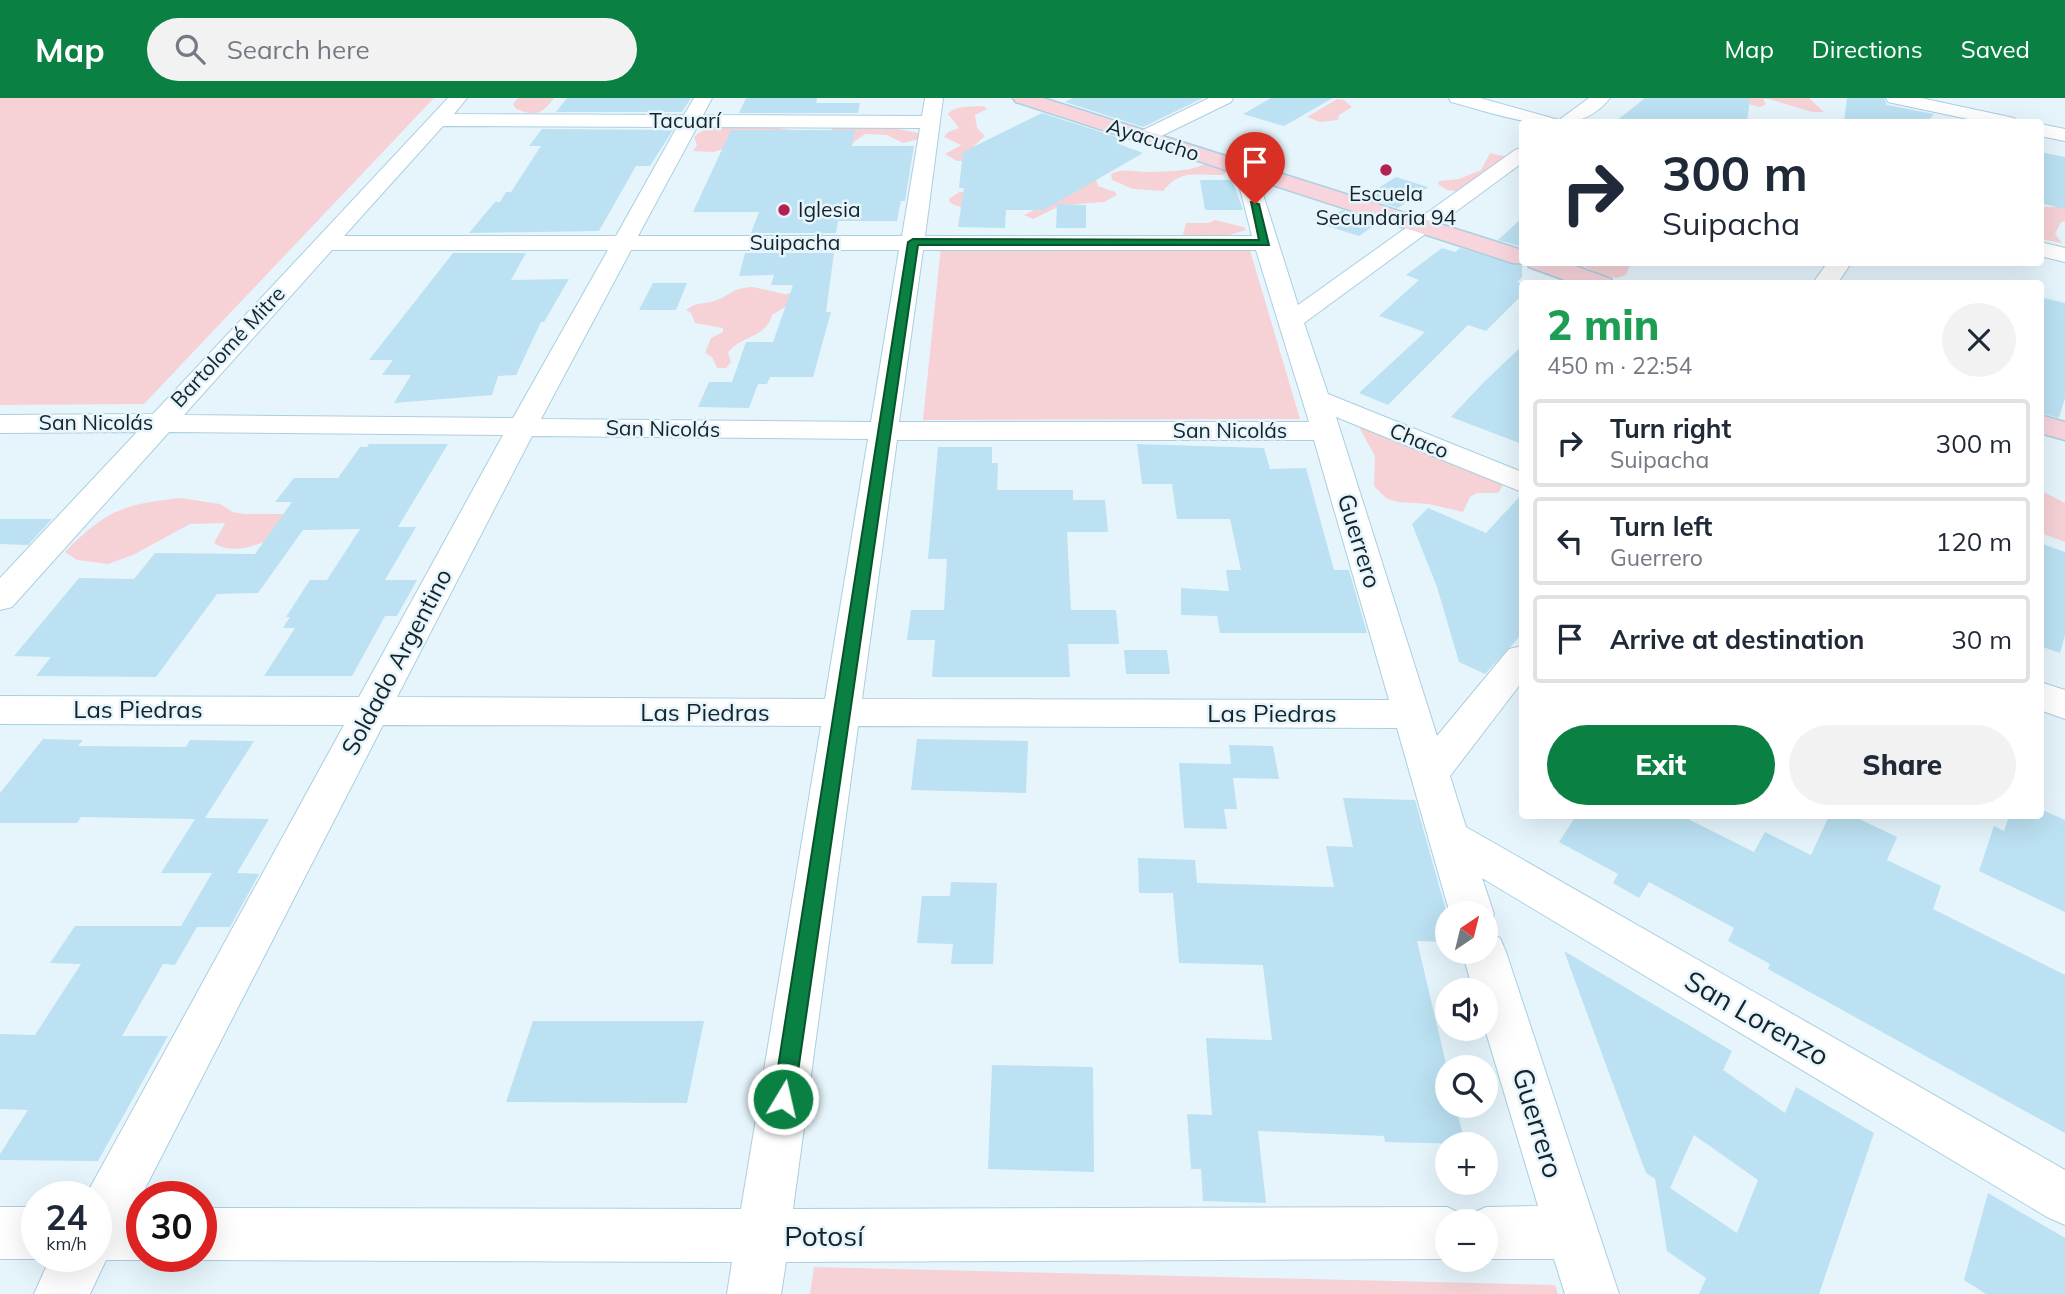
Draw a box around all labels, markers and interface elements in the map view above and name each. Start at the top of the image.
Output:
search box [147,18,637,81]
text: Map [35,29,105,70]
icon: search [171,30,209,68]
text: Search here [227,33,370,66]
text: Map [1724,34,1774,64]
text: Directions [1812,34,1923,64]
text: Saved [1961,34,2030,64]
street label: Tacuarí [649,107,722,133]
street label: Ayacucho [1104,112,1203,166]
pin [1225,132,1285,204]
text: 300 m [1662,142,1808,203]
icon: arrive [1236,143,1274,181]
icon: right [1547,147,1638,238]
marker: Escuela Secundaria 94 [1378,162,1394,178]
place label: Escuela Secundaria 94 [1316,180,1457,230]
place label: Iglesia [798,196,861,222]
marker: Iglesia [776,202,792,218]
text: Suipacha [1662,203,1800,243]
street label: Suipacha [750,229,840,255]
street label: Bartolomé Mitre [165,280,290,412]
text: 2 min [1547,298,1660,351]
button: close [1942,303,2016,377]
text: 450 m · 22:54 [1547,351,1692,380]
street label: San Nicolás [39,409,153,435]
text: Turn right [1610,412,1731,445]
street label: San Nicolás [606,414,720,442]
street label: San Nicolás [1173,417,1287,443]
street label: Chaco [1386,417,1453,464]
icon: right [1551,424,1589,462]
text: 300 m [1936,427,2012,460]
text: Suipacha [1610,445,1709,474]
street label: Guerrero [1331,490,1388,591]
text: Turn left [1610,510,1712,543]
icon: left [1551,522,1589,560]
text: 120 m [1936,525,2012,558]
text: Guerrero [1610,543,1703,572]
street label: Soldado Argentino [334,563,458,760]
icon: arrive [1551,620,1589,658]
text: Arrive at destination [1610,623,1865,656]
text: 30 m [1951,623,2012,656]
street label: Las Piedras [73,694,203,724]
street label: Las Piedras [640,697,770,727]
street label: Las Piedras [1207,698,1337,728]
button: Exit [1547,725,1775,805]
button: Share [1789,725,2016,805]
north arrow [1435,901,1498,964]
map controls [1435,901,1498,1272]
street label: San Lorenzo [1679,962,1836,1073]
button: sound [1435,978,1498,1041]
button: search [1435,1055,1498,1118]
position arrow [746,1062,820,1136]
street label: Guerrero [1505,1064,1572,1182]
button: + [1435,1132,1498,1195]
speed limit sign: 30 [126,1181,217,1272]
text: 24 [45,1195,88,1239]
button: − [1435,1209,1498,1272]
street label: Potosí [784,1218,865,1253]
text: km/h [46,1232,87,1255]

